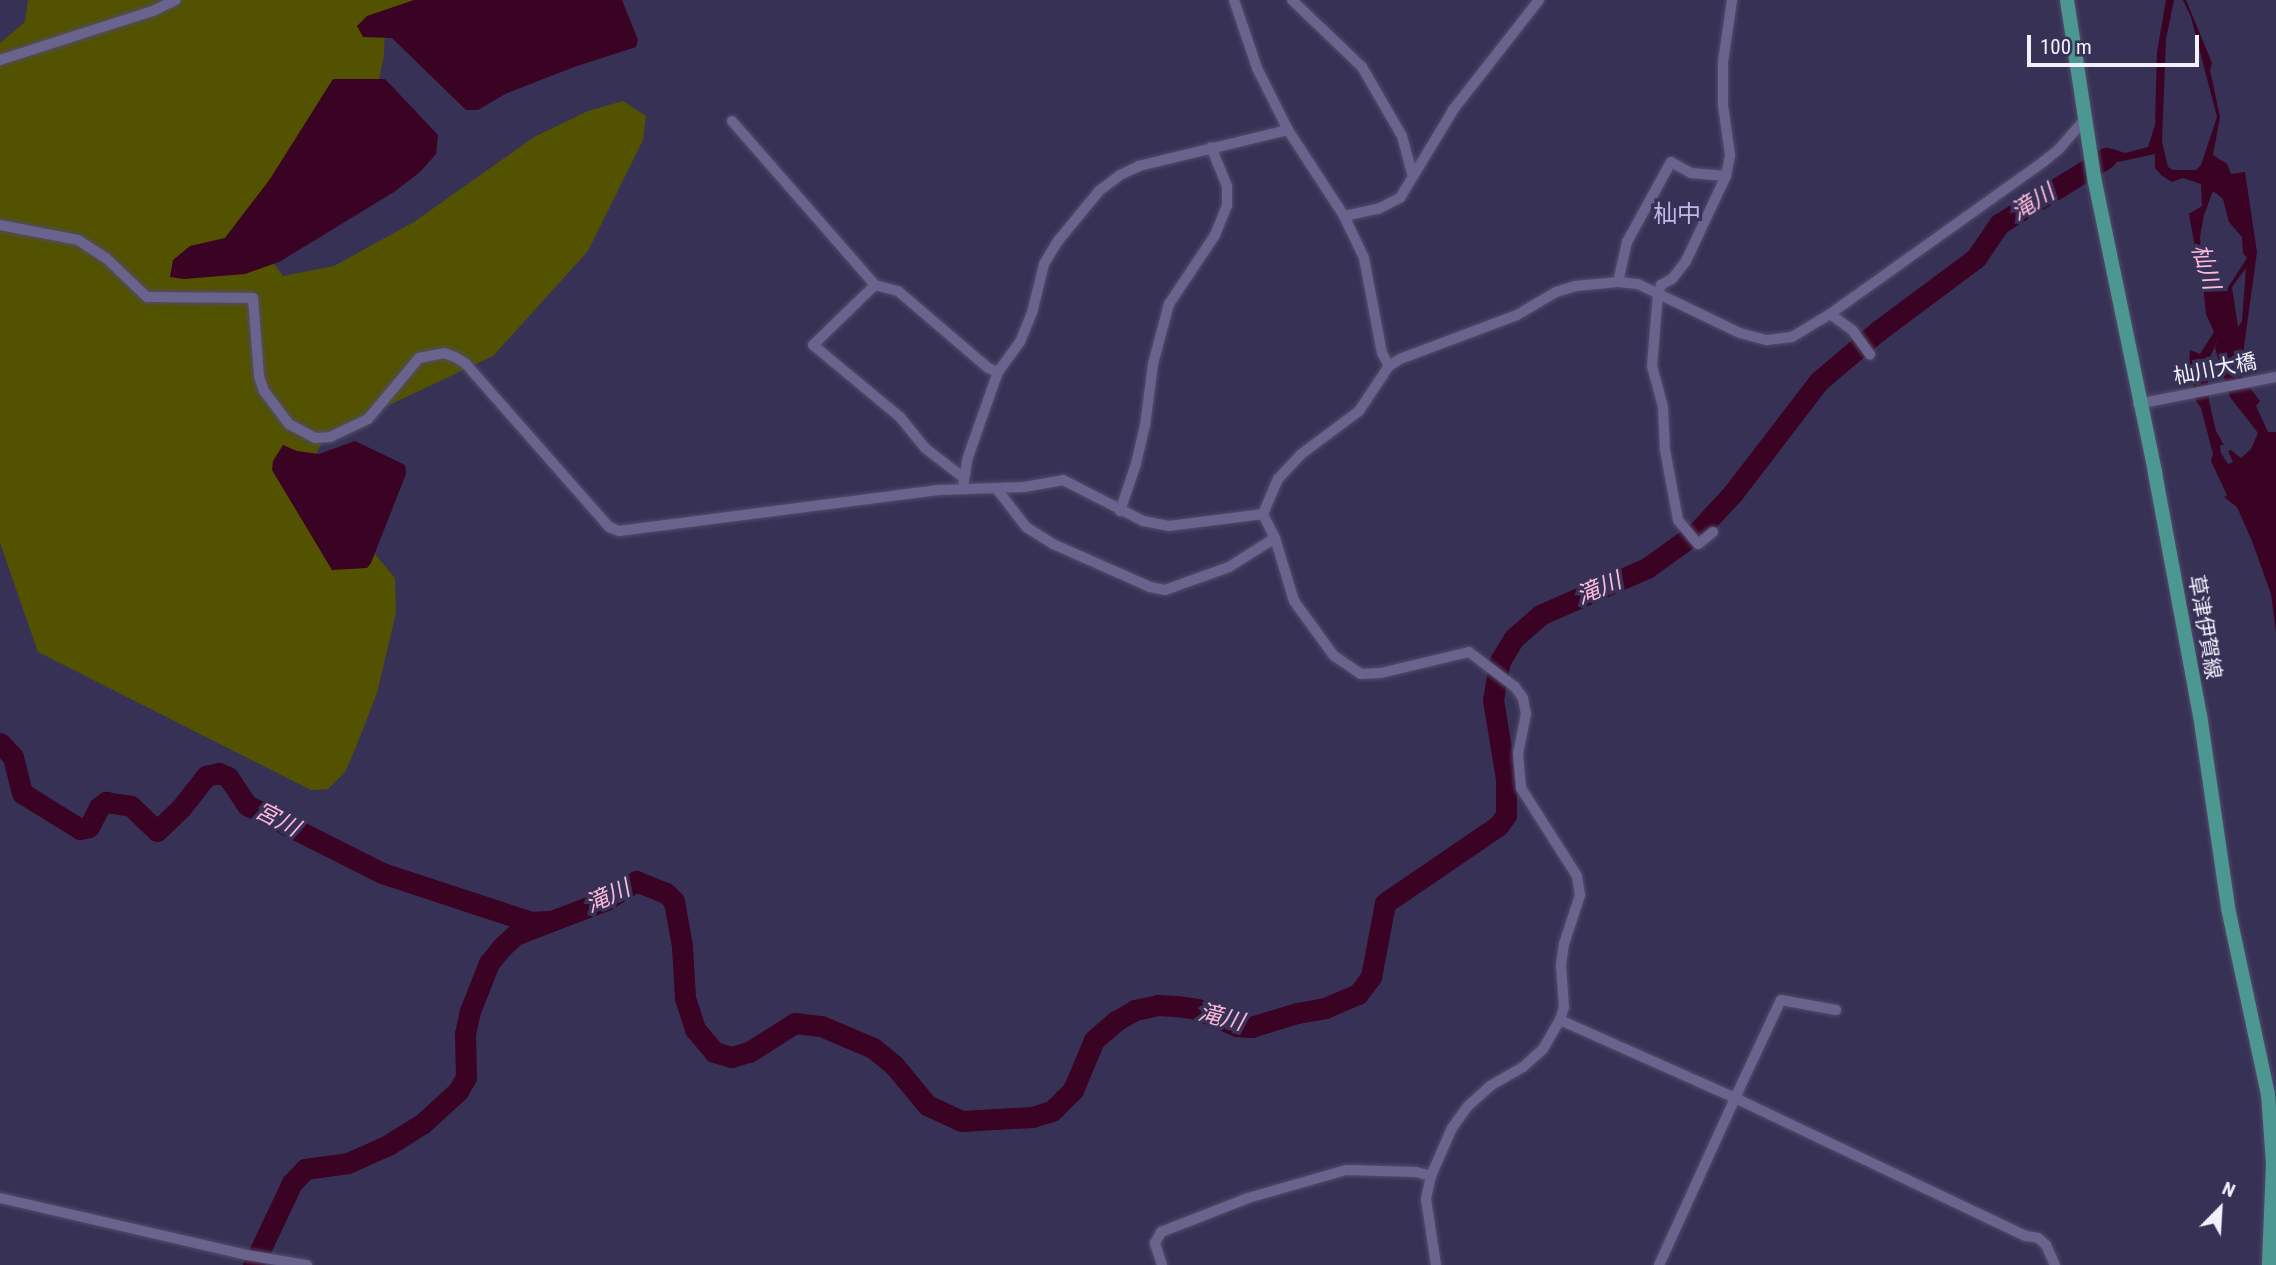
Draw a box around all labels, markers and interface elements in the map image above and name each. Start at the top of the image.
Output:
scale bar [2031,21,2202,65]
text: 100 m [2040,35,2092,59]
water label: 滝川 [2006,179,2060,227]
district label: 杣中 [1653,201,1701,229]
water label: 杣川 [2185,241,2225,293]
street label: 杣川大橋 [2171,349,2259,389]
water label: 滝川 [1572,567,1626,611]
street label: 草津伊賀線 [2183,573,2227,681]
water label: 宮川 [250,797,304,843]
water label: 滝川 [581,875,635,919]
water label: 滝川 [1195,999,1247,1037]
north arrow [2185,1174,2255,1244]
text: N [2219,1176,2239,1202]

